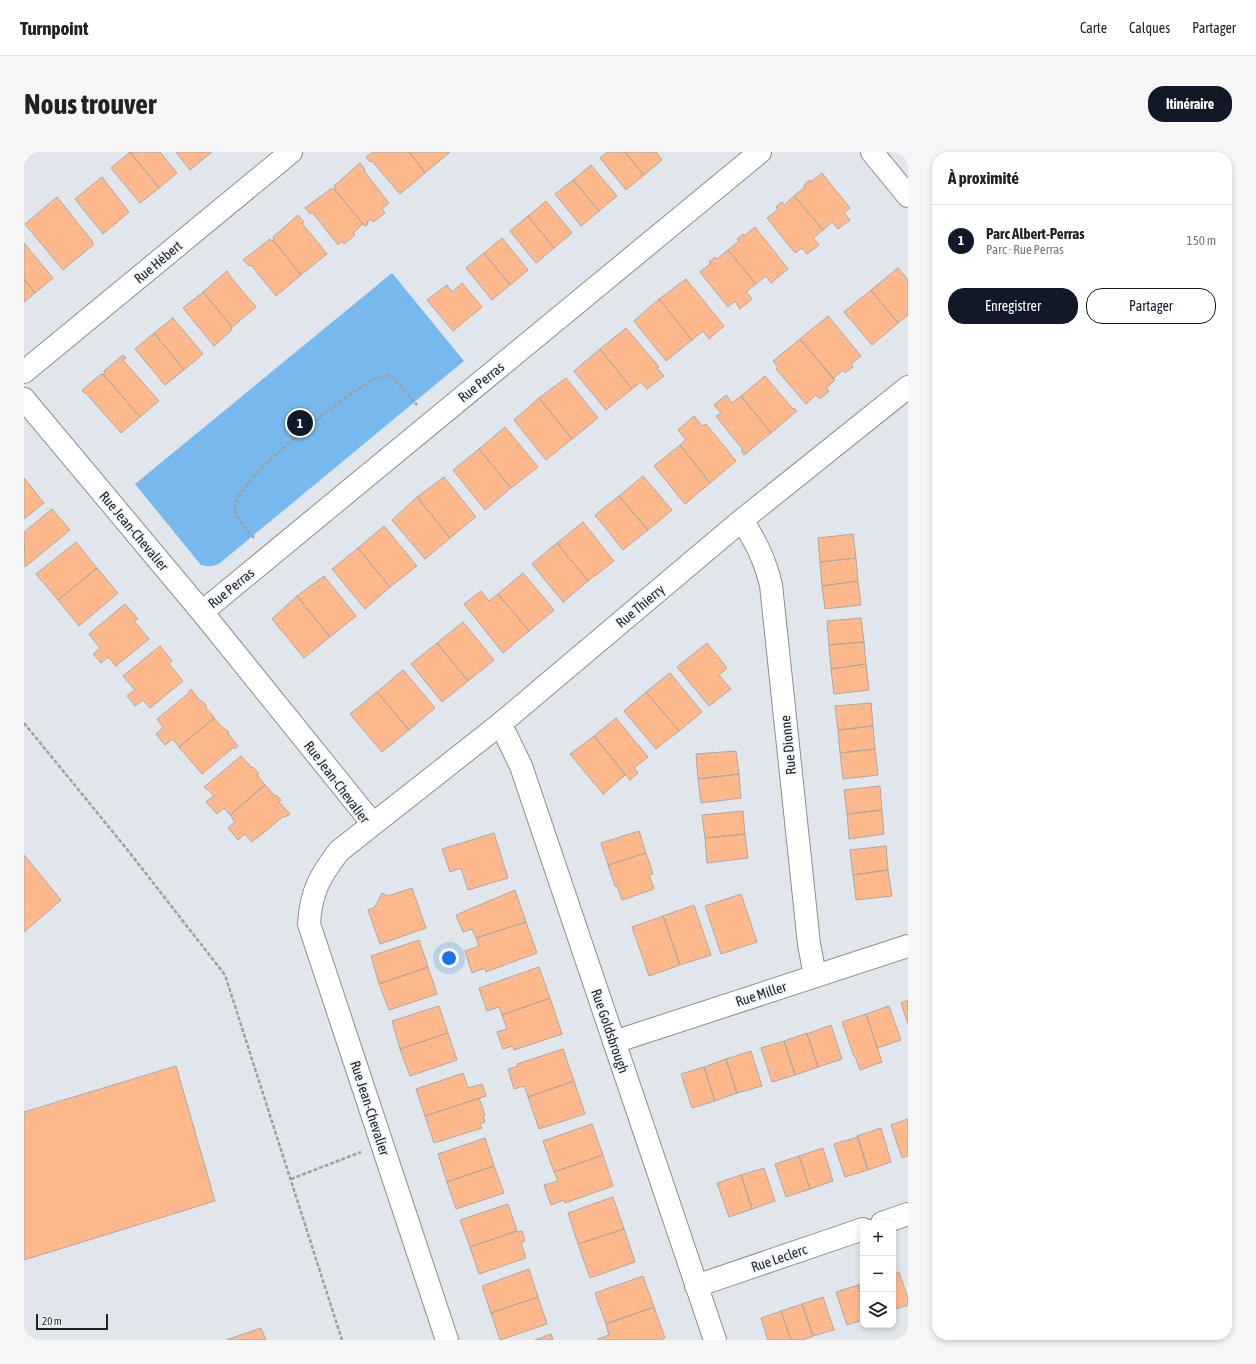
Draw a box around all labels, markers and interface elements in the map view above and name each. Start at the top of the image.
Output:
text: Turnpoint [20,17,88,39]
text: Carte [1080,20,1107,36]
text: Calques [1129,20,1170,36]
text: Partager [1192,20,1236,36]
button: Itinéraire [1148,86,1232,122]
text: Nous trouver [24,88,156,120]
text: À proximité [948,168,1019,188]
text: Parc Albert-Perras [986,225,1084,242]
text: 1 [958,233,964,248]
text: 150 m [1187,233,1216,248]
street label: Rue Hébert [131,237,185,287]
text: Parc · Rue Perras [986,242,1064,257]
button: Enregistrer [948,288,1078,324]
button: Partager [1086,288,1216,324]
street label: Rue Perras [455,359,507,405]
pin: 1 [287,408,313,438]
street label: Rue Jean-Chevalier [96,488,172,575]
street label: Rue Perras [205,565,257,611]
street label: Rue Thierry [613,581,668,631]
street label: Rue Dionne [777,715,799,775]
street label: Rue Jean-Chevalier [301,738,374,827]
your location [439,948,459,968]
street label: Rue Miller [734,978,789,1010]
street label: Rue Goldsbrough [588,987,632,1075]
street label: Rue Jean-Chevalier [347,1059,393,1158]
map controls [860,1220,896,1328]
button: + [860,1220,896,1256]
street label: Rue Leclerc [749,1241,810,1275]
button: − [860,1256,896,1292]
button: layers [860,1292,896,1328]
scale bar [36,1312,108,1331]
text: 20 m [42,1315,62,1327]

